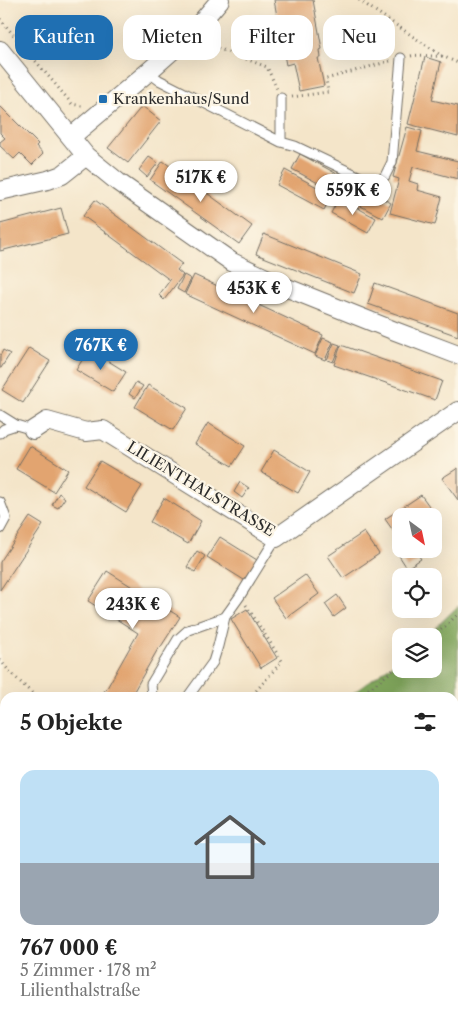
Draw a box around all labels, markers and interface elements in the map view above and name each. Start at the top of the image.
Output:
chip: Kaufen [15,15,113,60]
chip: Mieten [123,15,221,60]
chip: Filter [231,15,313,60]
chip: Neu [323,15,395,60]
place label: Krankenhaus/Sund [113,89,249,108]
marker: Krankenhaus/Sund [97,93,109,105]
pin: 517K € [160,160,242,203]
text: 517K € [176,167,226,187]
pin: 559K € [312,174,394,216]
text: 559K € [326,180,380,200]
pin: 453K € [213,272,295,314]
text: 453K € [227,278,281,298]
pin: 767K € [60,328,142,371]
text: 767K € [75,335,127,355]
street label: LILIENTHALSTRASSE [124,437,279,540]
north arrow [392,508,442,558]
map controls [392,508,442,678]
button: locate [392,568,442,618]
pin: 243K € [92,588,174,630]
text: 243K € [106,594,160,614]
button: layers [392,628,442,678]
icon: filters [411,708,439,736]
text: 5 Objekte [20,710,123,735]
icon: home [185,802,275,892]
text: 767 000 € [20,935,118,960]
text: 5 Zimmer · 178 m² [20,960,157,980]
text: Lilienthalstraße [20,980,141,1000]

